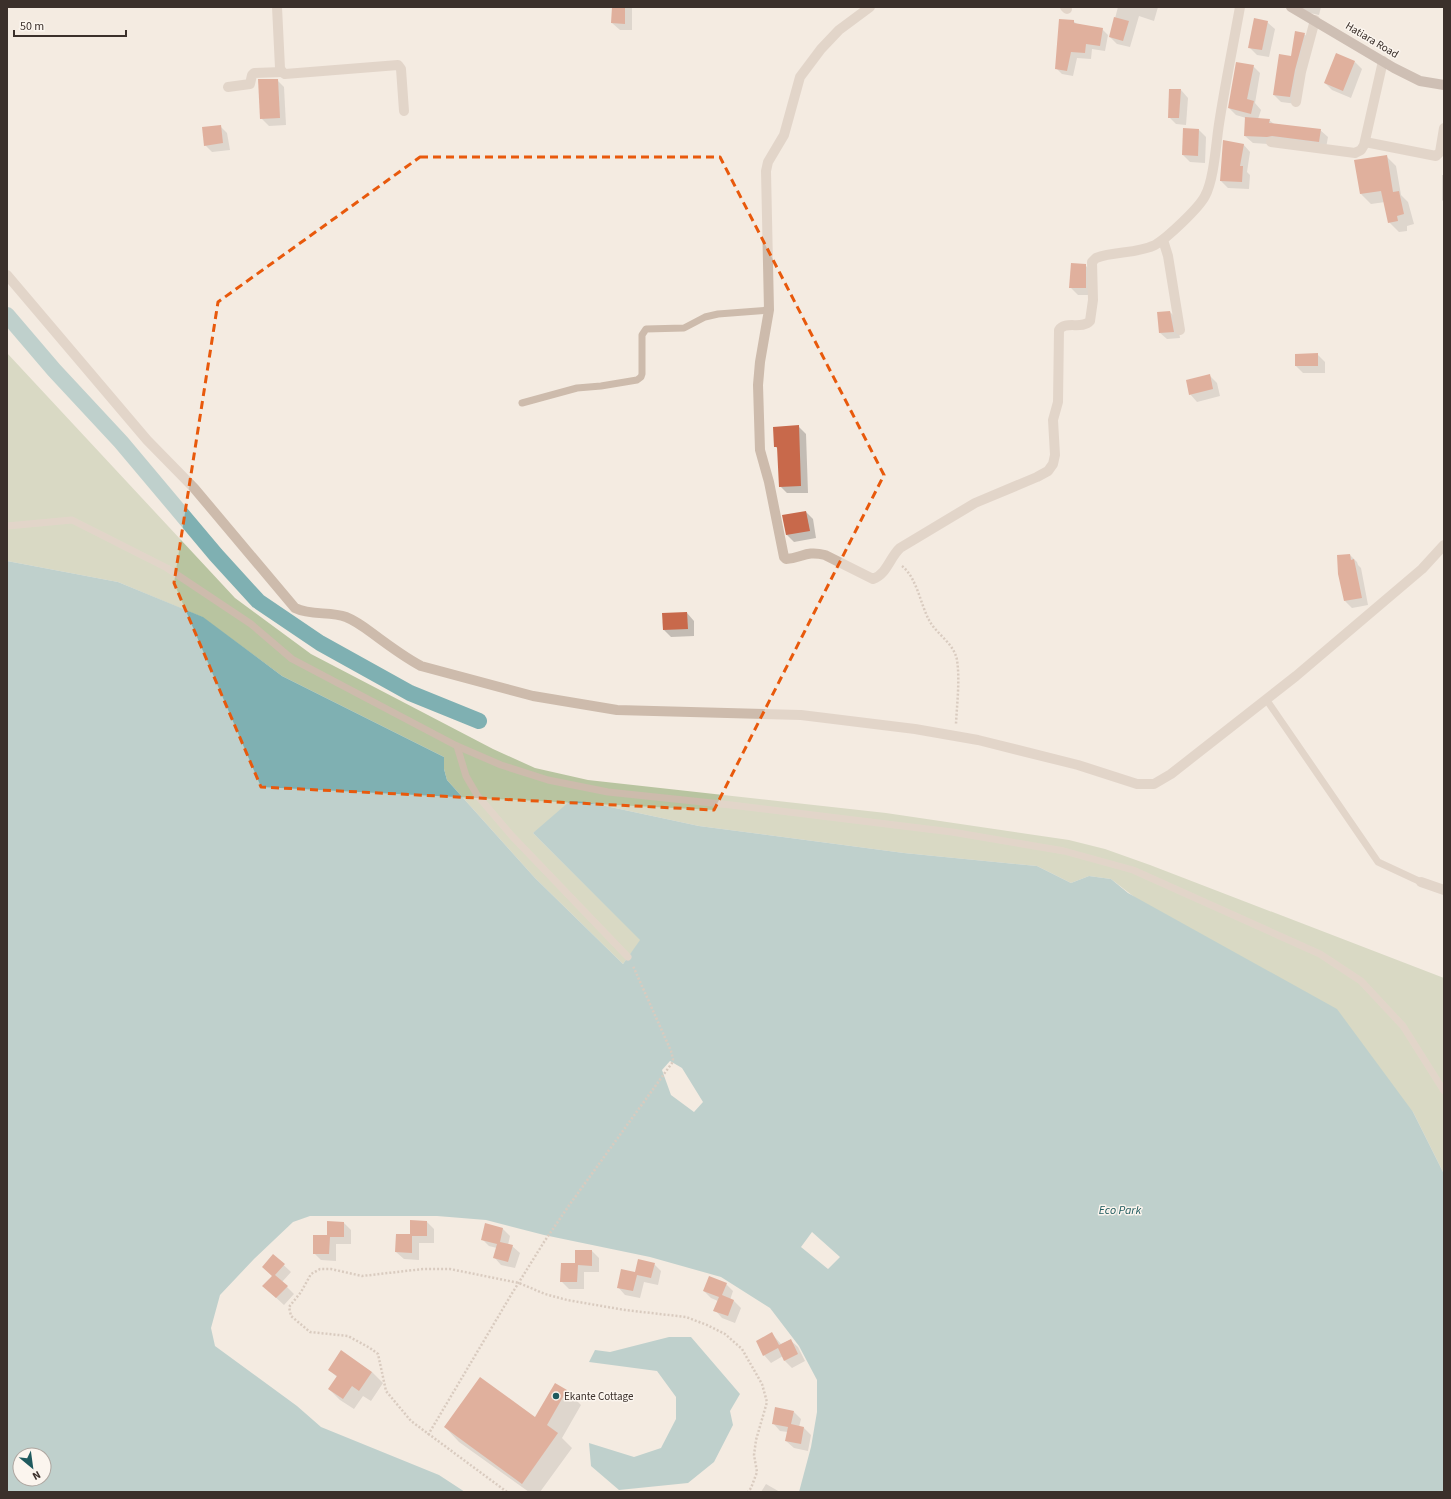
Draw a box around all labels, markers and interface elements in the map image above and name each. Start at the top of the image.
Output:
scale bar [14,12,126,38]
text: 50 m [20,18,44,35]
street label: Hatiara Road [1343,18,1401,62]
water label: Eco Park [1099,1202,1141,1219]
place label: Ekante Cottage [564,1389,634,1404]
marker: Ekante Cottage [551,1391,561,1401]
north arrow [12,1447,52,1487]
text: N [30,1467,43,1484]

